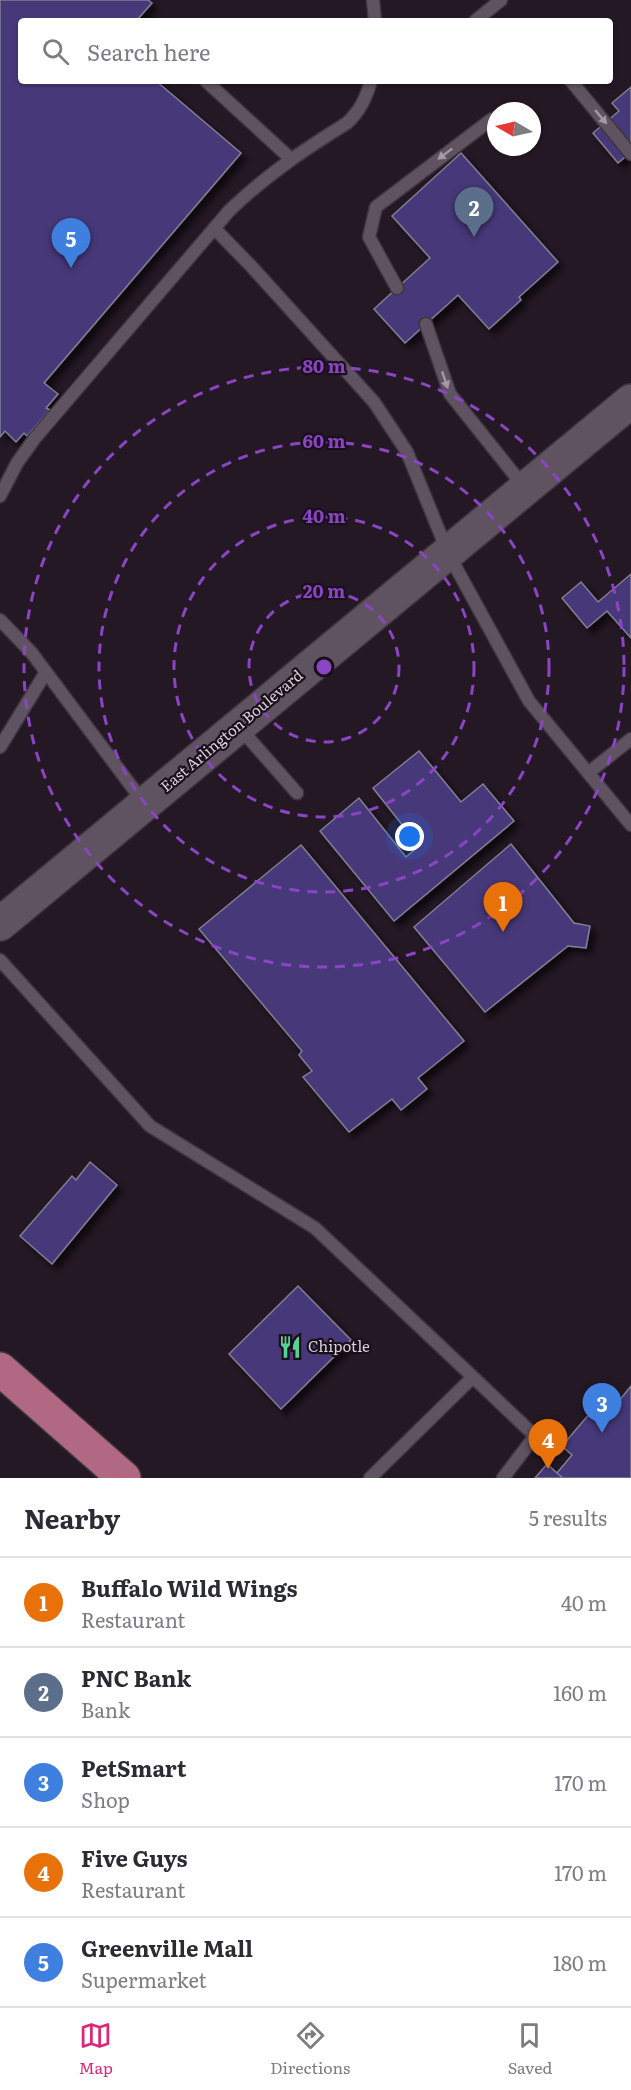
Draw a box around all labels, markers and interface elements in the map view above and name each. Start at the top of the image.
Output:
search box [18,18,613,84]
icon: search [39,35,72,68]
text: Search here [87,35,210,68]
north arrow [487,102,541,156]
one-way arrow [595,109,608,125]
one-way arrow [437,148,452,160]
pin: 2 [454,188,494,237]
pin: 5 [52,218,90,268]
text: 80 m [302,352,346,379]
one-way arrow [441,371,451,389]
text: 60 m [302,427,346,454]
text: 40 m [302,502,346,529]
text: 20 m [303,577,345,604]
centre of rings [314,657,334,677]
street label: East Arlington Boulevard [155,663,307,796]
your location [395,822,424,851]
pin: 1 [484,882,522,932]
restaurant icon: Chipotle [277,1334,303,1360]
place label: Chipotle [308,1334,370,1357]
pin: 3 [582,1384,622,1433]
pin: 4 [528,1420,568,1469]
text: Nearby [24,1498,120,1537]
text: 5 results [529,1502,607,1532]
text: Buffalo Wild Wings [81,1571,297,1604]
text: 1 [39,1587,48,1617]
text: 40 m [561,1587,607,1617]
text: Restaurant [81,1604,185,1634]
text: PNC Bank [81,1661,191,1694]
text: 2 [38,1677,49,1707]
text: 160 m [553,1677,607,1707]
text: Bank [81,1694,130,1724]
text: PetSmart [81,1751,186,1784]
text: 3 [38,1767,49,1797]
text: 170 m [554,1767,607,1797]
text: Shop [81,1784,130,1814]
text: Five Guys [81,1841,188,1874]
text: 4 [37,1857,50,1887]
text: 170 m [554,1857,607,1887]
text: Restaurant [81,1874,185,1904]
text: Greenville Mall [81,1931,253,1964]
text: 5 [38,1947,49,1977]
text: 180 m [553,1947,607,1977]
text: Supermarket [81,1964,207,1994]
tab: Map [79,2019,113,2079]
tab: Directions [270,2019,350,2079]
tab: Saved [508,2019,552,2079]

